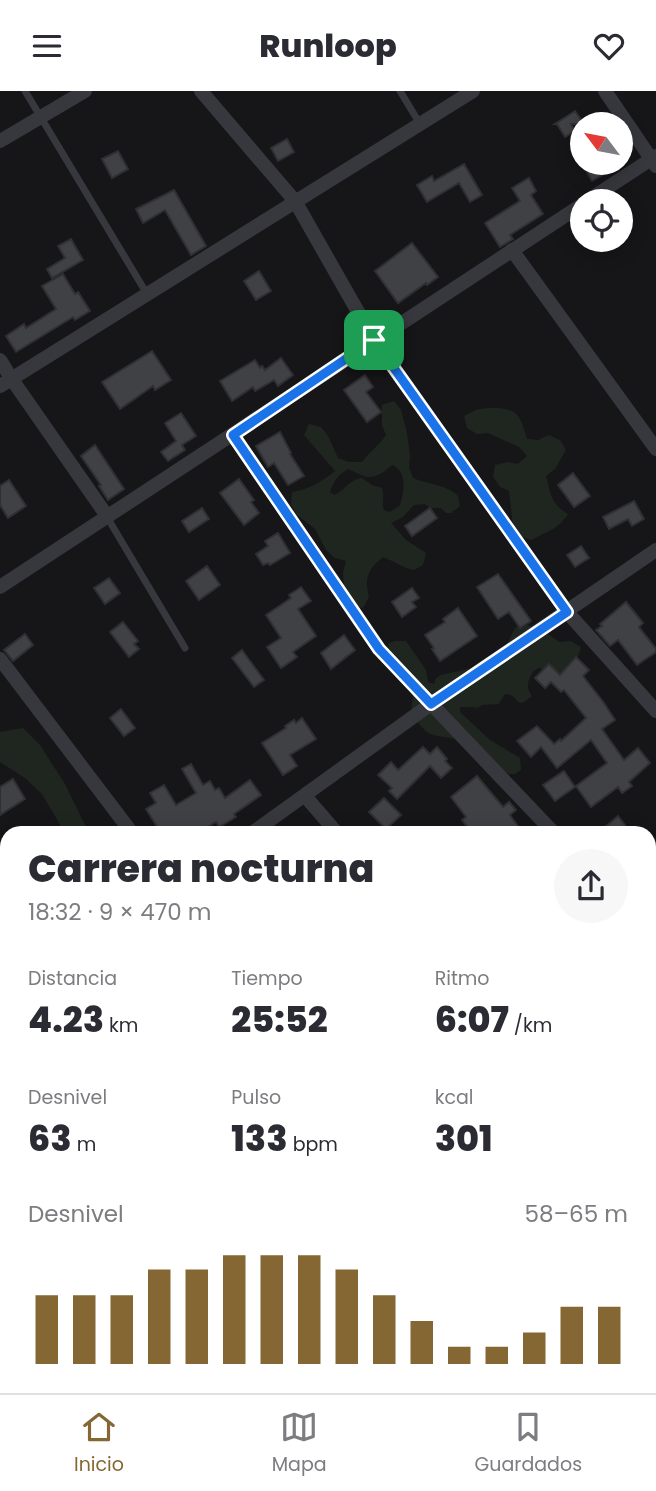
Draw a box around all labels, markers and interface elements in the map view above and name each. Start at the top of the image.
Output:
text: Runloop [259,23,397,68]
icon: menu [28,27,66,65]
icon: heart [590,27,628,65]
north arrow [570,112,634,175]
map controls [570,112,633,252]
button: locate [570,189,633,252]
pin [344,310,404,370]
icon: arrive [355,321,393,359]
text: Carrera nocturna [28,842,374,895]
button: share [554,849,628,923]
text: 18:32 · 9 × 470 m [28,896,212,928]
text: Distancia [28,965,117,992]
text: Tiempo [231,965,303,992]
text: Ritmo [435,965,490,992]
text: 4.23 [28,995,104,1044]
text: 25:52 [231,995,328,1044]
text: 6:07 [435,995,509,1044]
text: km [104,1012,138,1039]
text: /km [509,1012,552,1039]
text: Desnivel [28,1084,107,1111]
text: Pulso [231,1084,281,1111]
text: kcal [435,1084,474,1111]
text: 63 [28,1114,72,1163]
text: 133 [231,1114,288,1163]
text: 301 [435,1114,493,1163]
text: m [72,1131,96,1158]
text: bpm [288,1131,338,1158]
text: Desnivel [28,1198,124,1230]
text: 58–65 m [525,1198,628,1230]
tab: Inicio [74,1408,124,1479]
tab: Mapa [272,1408,327,1479]
tab: Guardados [475,1408,582,1479]

